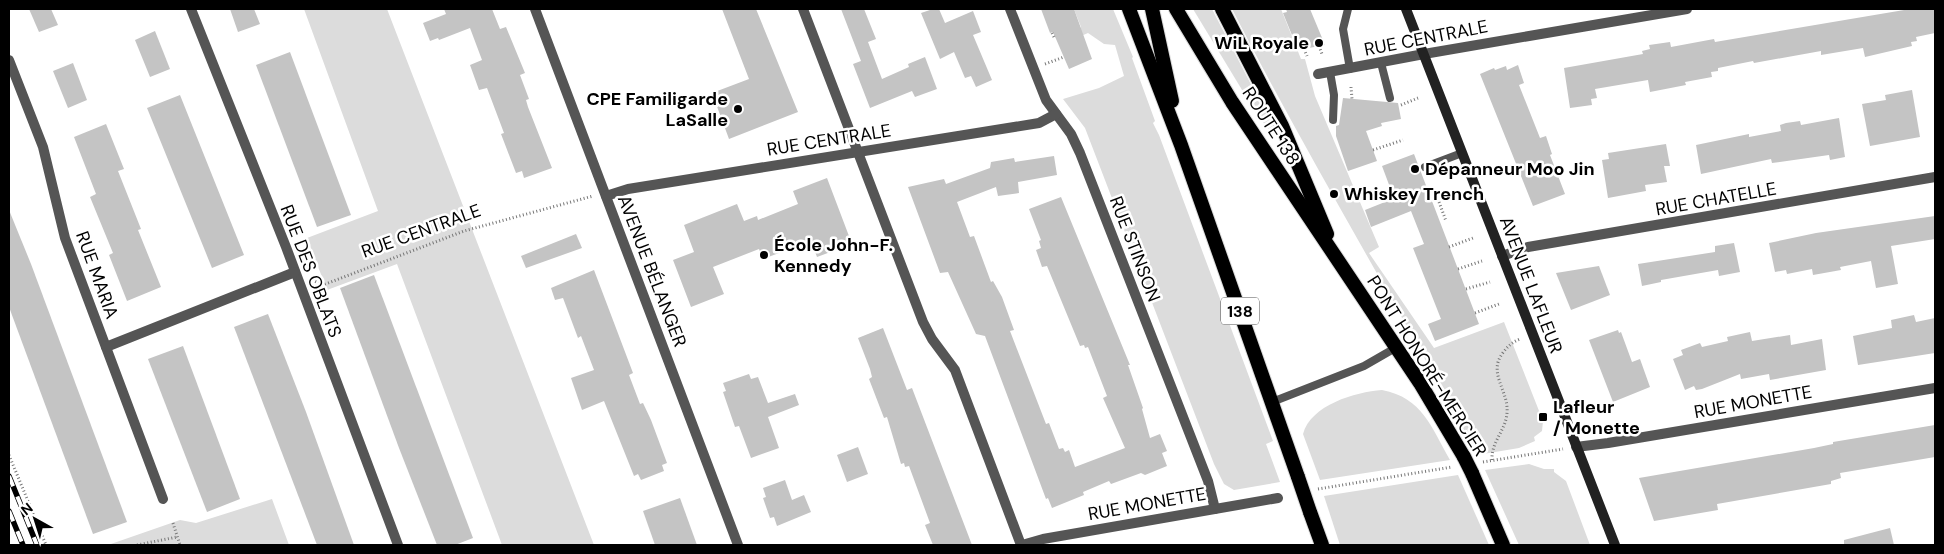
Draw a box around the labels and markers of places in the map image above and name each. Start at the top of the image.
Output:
place label: WiL Royale [1214,31,1309,55]
marker: WiL Royale [1313,37,1325,49]
place label: CPE Familigarde LaSalle [586,87,728,132]
marker: CPE Familigarde LaSalle [732,103,744,115]
place label: Dépanneur Moo Jin [1425,157,1595,181]
marker: Dépanneur Moo Jin [1409,163,1421,175]
place label: Whiskey Trench [1344,182,1484,206]
marker: Whiskey Trench [1328,188,1340,200]
place label: École John-F. Kennedy [774,233,893,278]
marker: École John-F. Kennedy [758,249,770,261]
place label: Lafleur / Monette [1553,395,1640,440]
marker: Lafleur / Monette [1537,411,1549,423]

